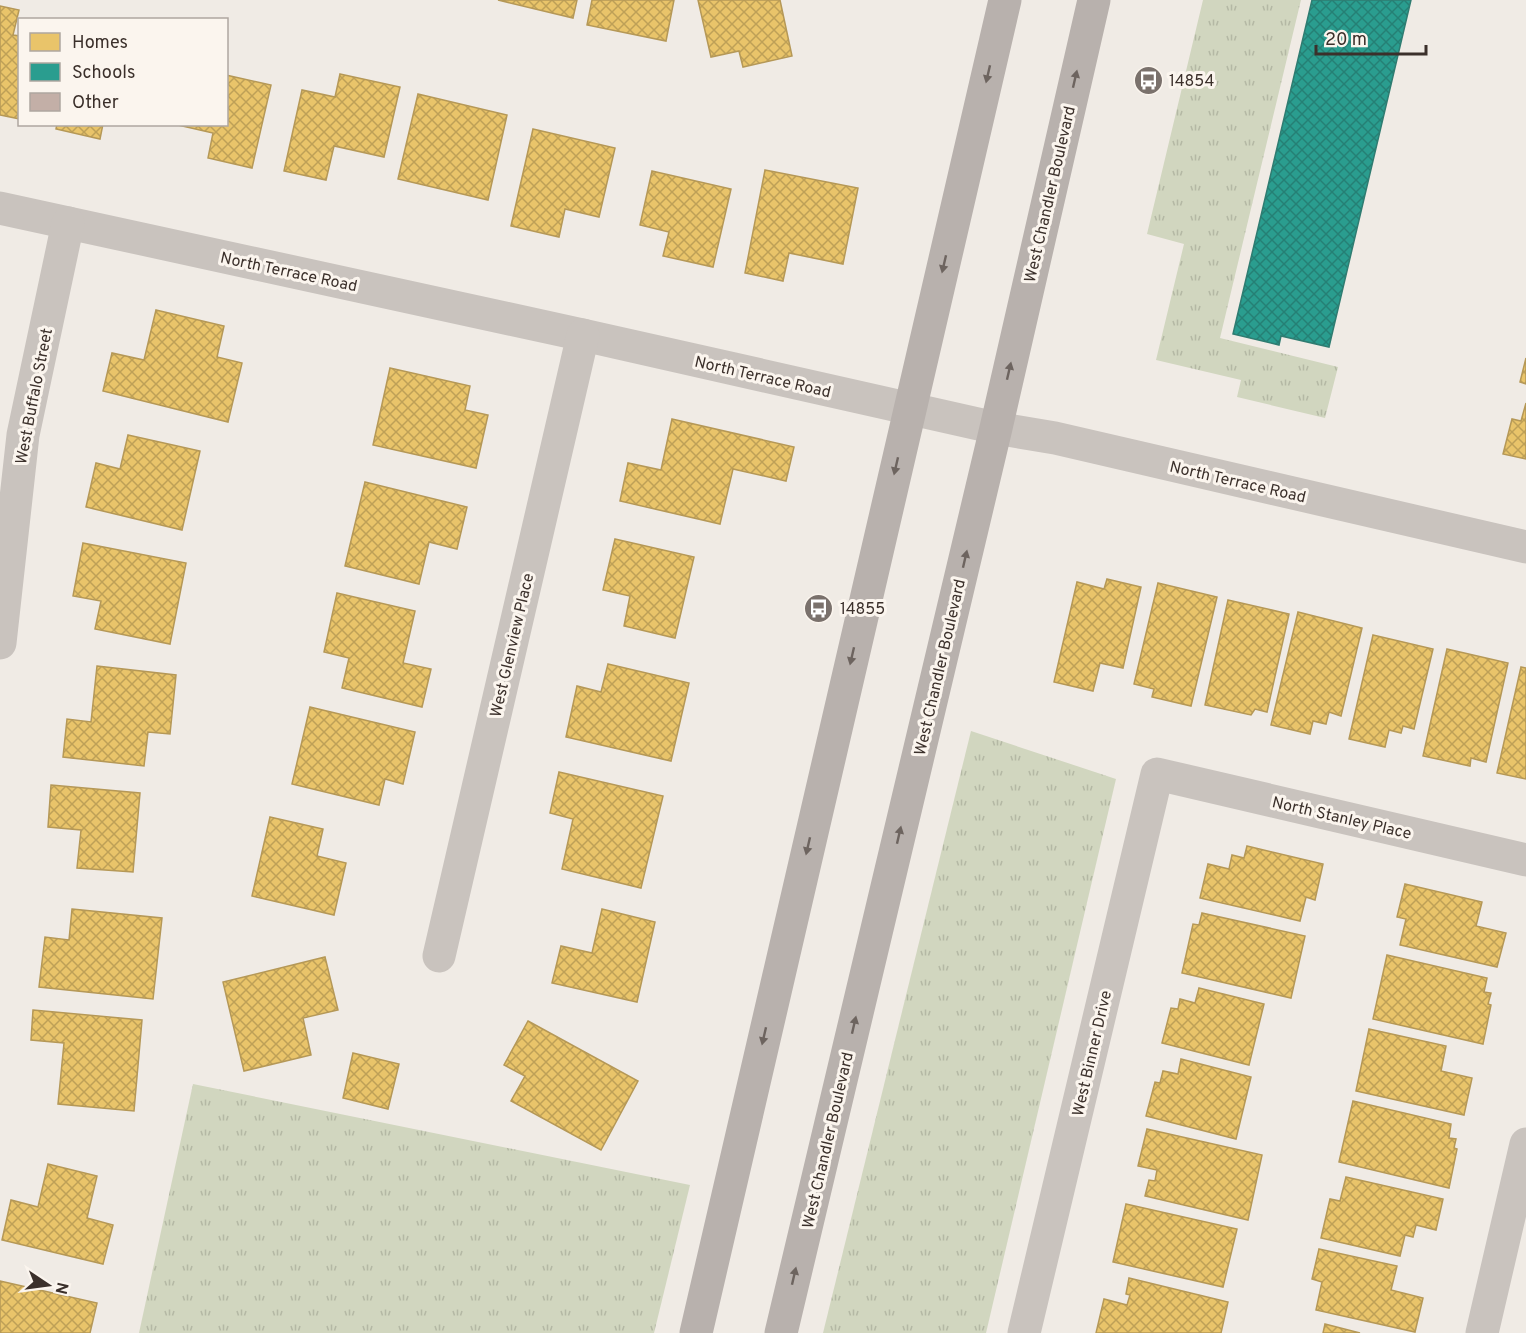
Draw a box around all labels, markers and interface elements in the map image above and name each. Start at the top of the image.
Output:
legend [18,18,228,126]
scale bar [1316,18,1426,56]
text: 20 m [1325,29,1367,52]
text: Homes [72,32,128,55]
text: Schools [72,62,135,85]
bus stop icon: 14854 [1132,64,1164,96]
one-way arrow [982,65,992,83]
one-way arrow [1071,70,1081,88]
place label: 14854 [1169,72,1215,92]
text: Other [72,92,119,115]
street label: West Chandler Boulevard [1021,104,1081,285]
street label: North Terrace Road [218,249,359,297]
one-way arrow [938,254,948,273]
street label: West Buffalo Street [12,327,58,466]
street label: North Terrace Road [692,353,833,403]
one-way arrow [1005,362,1014,381]
one-way arrow [891,457,901,476]
street label: North Terrace Road [1167,458,1308,508]
one-way arrow [961,549,970,568]
street label: West Glenview Place [487,571,539,719]
street label: West Chandler Boulevard [911,577,971,758]
bus stop icon: 14855 [803,592,835,624]
place label: 14855 [840,600,885,620]
one-way arrow [847,647,856,666]
street label: North Stanley Place [1270,793,1413,845]
one-way arrow [895,826,905,845]
one-way arrow [803,837,813,856]
street label: West Binner Drive [1069,989,1117,1118]
one-way arrow [850,1015,859,1034]
one-way arrow [759,1027,769,1046]
street label: West Chandler Boulevard [799,1050,859,1231]
north arrow [18,1255,78,1315]
one-way arrow [790,1267,800,1285]
text: N [50,1280,72,1296]

